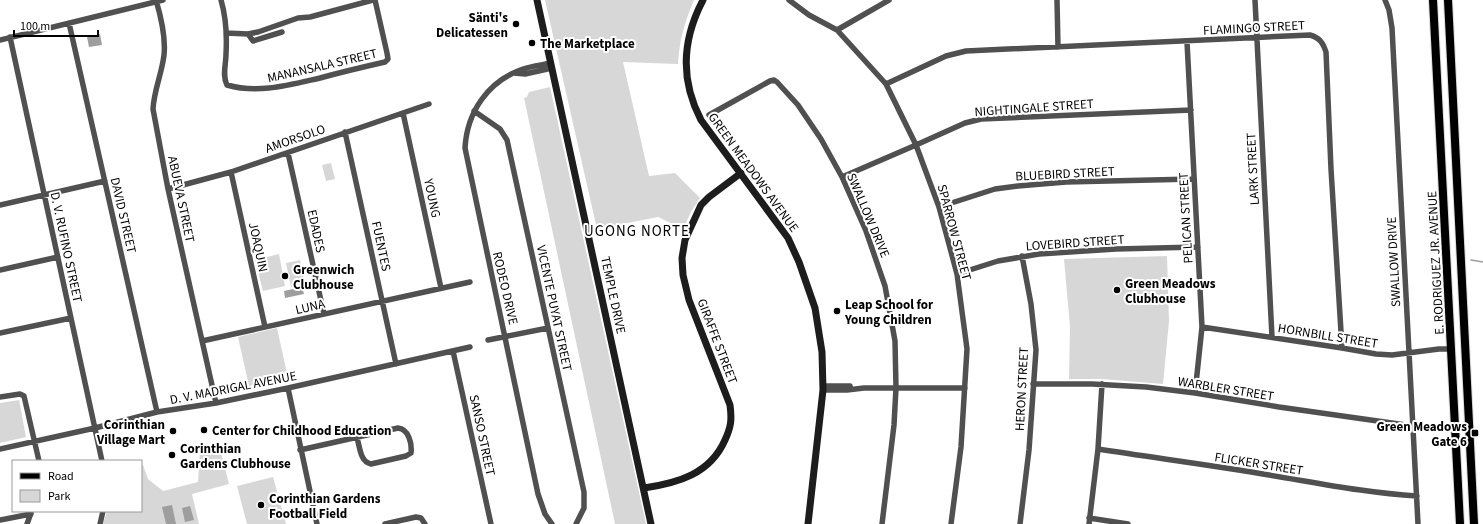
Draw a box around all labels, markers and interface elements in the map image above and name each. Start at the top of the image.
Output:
place label: Sänti's Delicatessen [436,9,508,42]
scale bar [14,12,98,38]
street label: FLAMINGO STREET [1203,16,1306,40]
text: 100 m [20,18,50,35]
marker: Sänti's Delicatessen [511,19,521,29]
place label: The Marketplace [540,35,635,53]
marker: The Marketplace [527,38,537,48]
street label: MANANSALA STREET [266,45,379,87]
street label: NIGHTINGALE STREET [974,95,1094,121]
street label: GREEN MEADOWS AVENUE [704,109,803,236]
street label: AMORSOLO [263,120,328,158]
street label: LARK STREET [1242,132,1264,206]
street label: ABUEVA STREET [163,154,199,244]
street label: BLUEBIRD STREET [1015,162,1115,186]
street label: SWALLOW DRIVE [842,170,894,261]
street label: PELICAN STREET [1175,172,1197,264]
street label: DAVID STREET [106,176,140,255]
street label: YOUNG [419,176,445,219]
street label: SPARROW STREET [933,182,975,282]
street label: D. V. RUFINO STREET [46,190,87,304]
street label: E. RODRIGUEZ JR. AVENUE [1423,190,1449,335]
street label: EDADES [303,208,329,254]
street label: SWALLOW DRIVE [1383,216,1405,307]
street label: FUENTES [367,219,395,273]
street label: JOAQUIN [244,221,272,274]
district label: UGONG NORTE [584,221,690,242]
street label: LOVEBIRD STREET [1025,231,1125,255]
street label: VICENTE PUYAT STREET [532,244,576,373]
street label: RODEO DRIVE [488,250,522,327]
street label: TEMPLE DRIVE [596,255,630,336]
place label: Greenwich Clubhouse [293,261,354,294]
marker: Greenwich Clubhouse [280,271,290,281]
place label: Green Meadows Clubhouse [1125,275,1216,308]
marker: Green Meadows Clubhouse [1112,285,1122,295]
street label: LUNA [294,295,328,319]
street label: GIRAFFE STREET [693,296,742,387]
place label: Leap School for Young Children [844,296,934,329]
marker: Leap School for Young Children [832,306,842,316]
street label: HORNBILL STREET [1277,319,1379,353]
street label: HERON STREET [1011,347,1033,432]
street label: D. V. MADRIGAL AVENUE [168,367,298,409]
street label: WARBLER STREET [1176,372,1275,405]
street label: SANSO STREET [465,393,499,477]
place label: Corinthian Village Mart [96,416,165,449]
place label: Green Meadows Gate 6 [1376,418,1467,451]
place label: Center for Childhood Education [212,422,392,440]
marker: Center for Childhood Education [199,425,209,435]
marker: Corinthian Village Mart [168,426,178,436]
marker: Green Meadows Gate 6 [1470,428,1480,438]
place label: Corinthian Gardens Clubhouse [180,440,291,473]
street label: FLICKER STREET [1213,448,1305,480]
marker: Corinthian Gardens Clubhouse [167,450,177,460]
legend [12,460,142,512]
text: Road [48,468,74,485]
text: Park [48,488,70,505]
place label: Corinthian Gardens Football Field [269,490,381,523]
marker: Corinthian Gardens Football Field [256,500,266,510]

